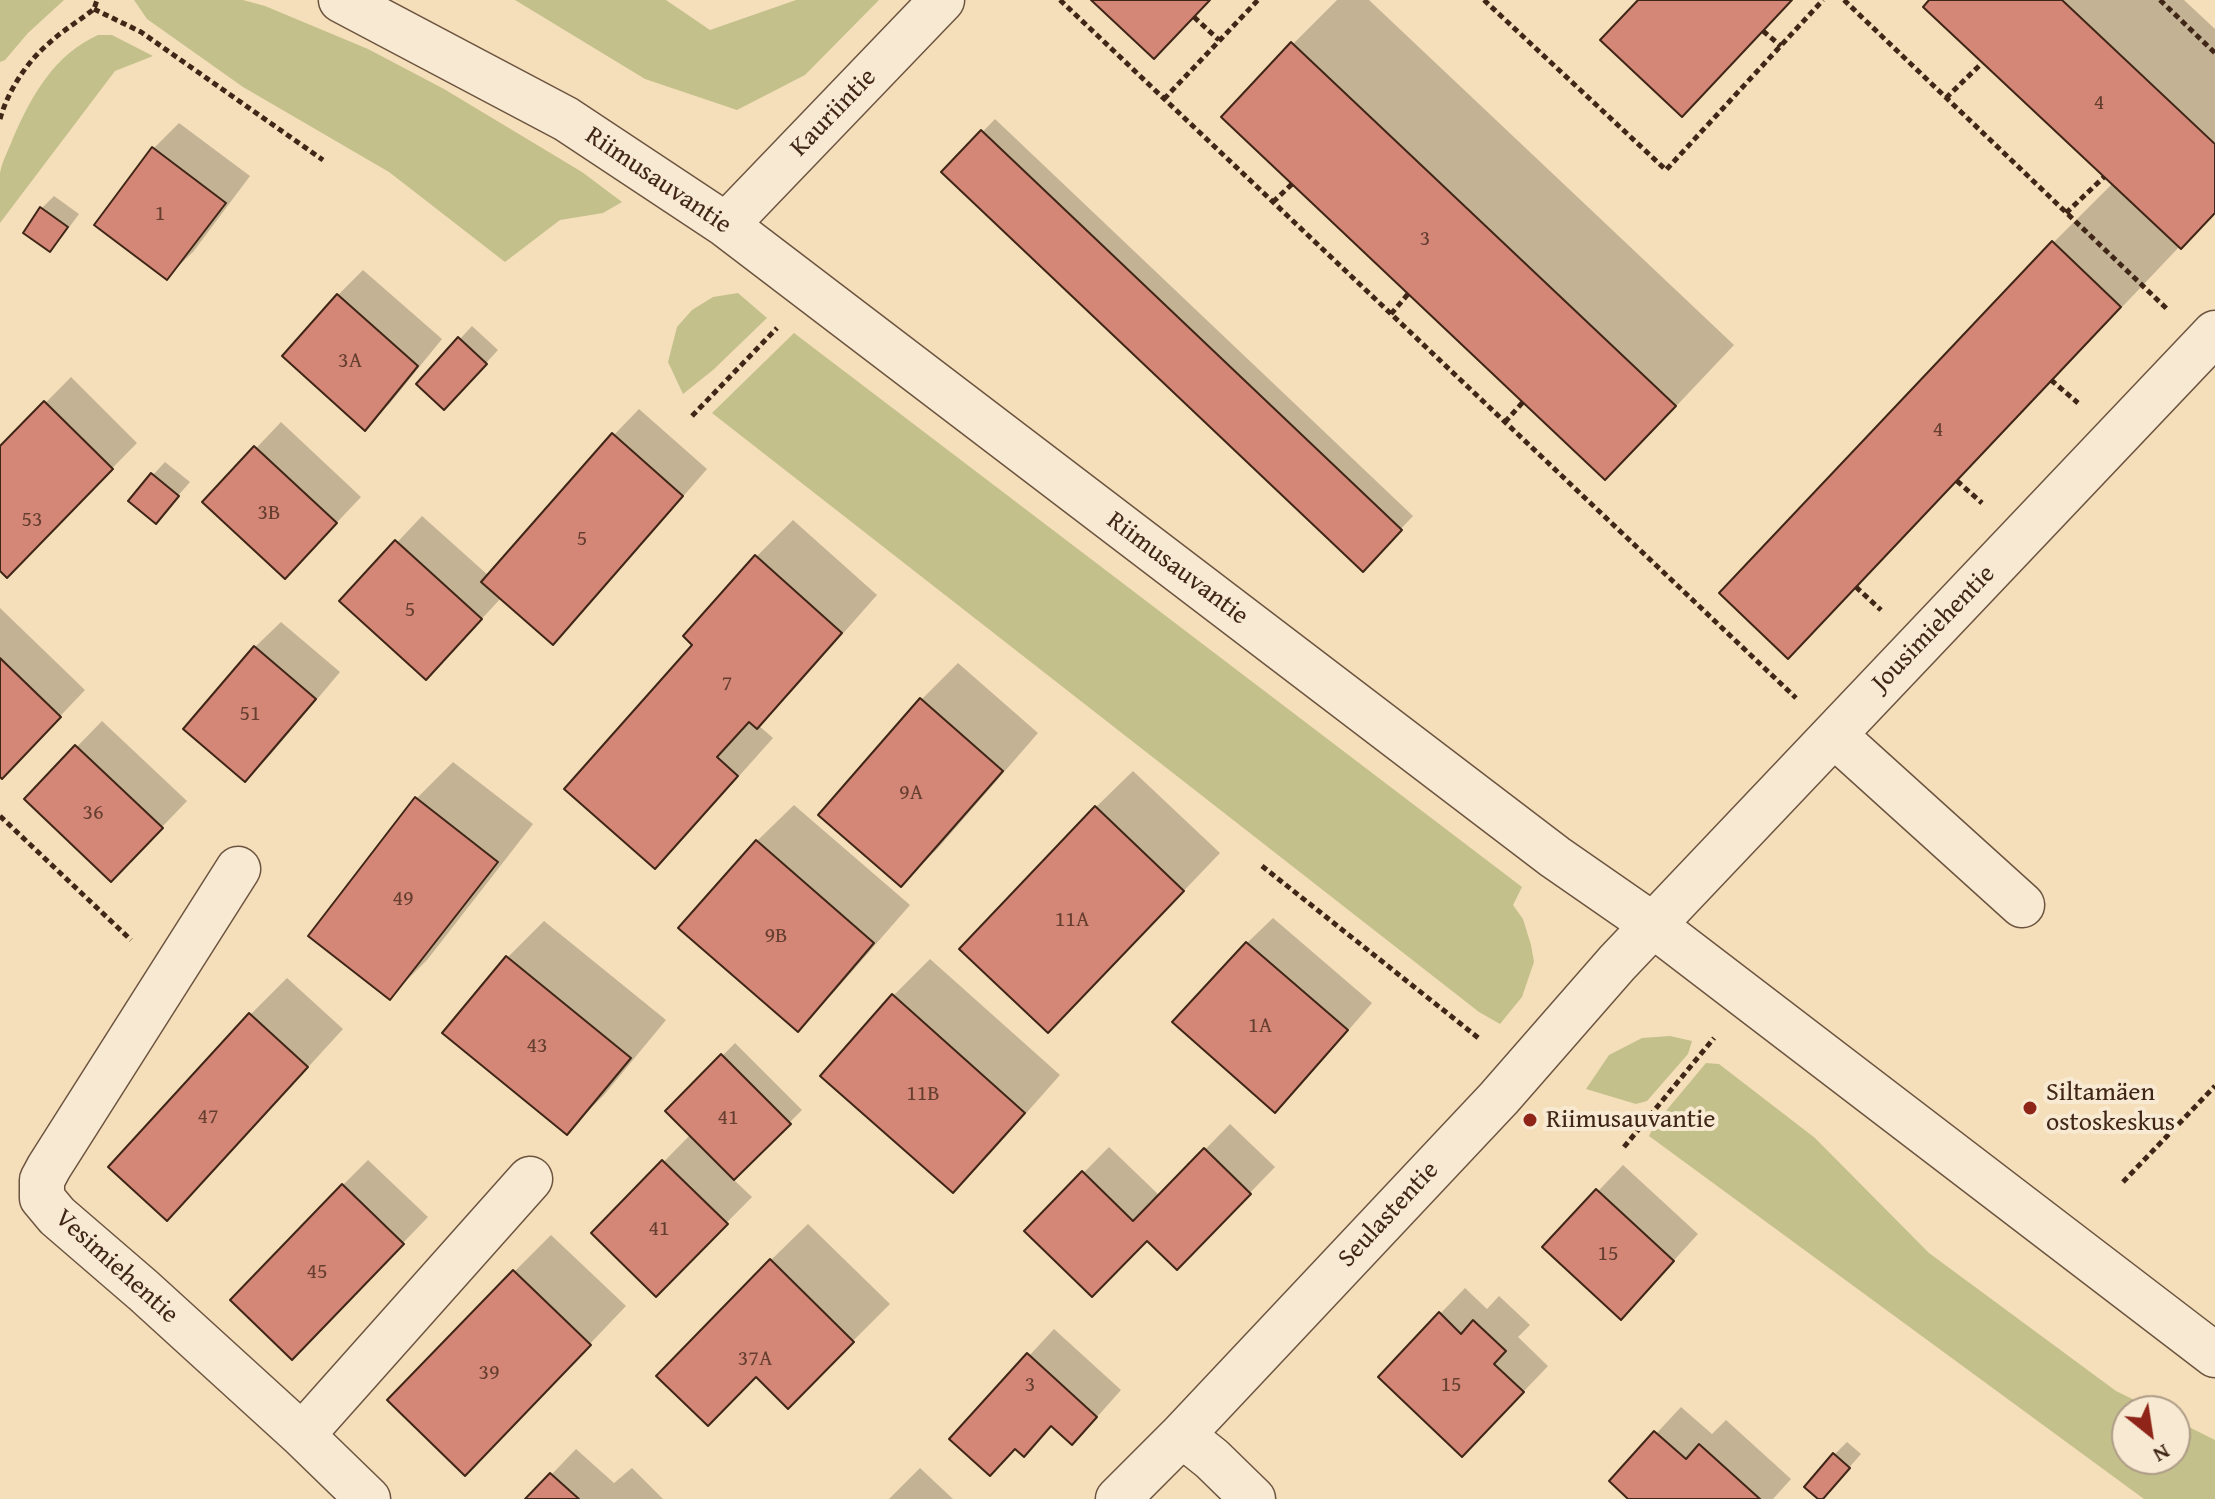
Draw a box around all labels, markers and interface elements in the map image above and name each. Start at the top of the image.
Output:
street label: Kauriintie [784,62,884,164]
house number: 4 [2094,90,2104,116]
street label: Riimusauvantie [579,121,737,241]
house number: 1 [155,201,165,227]
house number: 3 [1420,226,1430,252]
house number: 3A [338,348,362,374]
house number: 4 [1933,417,1943,443]
house number: 3B [257,500,281,526]
street label: Riimusauvantie [1100,506,1254,632]
house number: 53 [21,507,43,533]
house number: 5 [577,526,587,552]
street label: Jousimiehentie [1866,559,2002,699]
house number: 5 [405,597,415,623]
house number: 7 [722,671,732,697]
house number: 51 [239,701,261,727]
house number: 9A [899,780,923,806]
house number: 36 [82,800,104,826]
house number: 49 [392,886,414,912]
house number: 11A [1055,907,1089,933]
house number: 9B [764,923,788,949]
house number: 1A [1248,1013,1272,1039]
house number: 43 [526,1033,548,1059]
place label: Siltamäen ostoskeskus [2046,1077,2175,1138]
house number: 11B [906,1081,940,1107]
marker: Siltamäen ostoskeskus [2021,1099,2039,1117]
house number: 47 [197,1104,219,1130]
place label: Riimusauvantie [1546,1104,1716,1136]
house number: 41 [717,1105,739,1131]
marker: Riimusauvantie [1521,1111,1539,1129]
street label: Seulastentie [1332,1156,1446,1274]
street label: Vesimiehentie [48,1203,184,1331]
house number: 41 [648,1216,670,1242]
house number: 15 [1597,1241,1619,1267]
house number: 45 [306,1259,328,1285]
house number: 37A [738,1346,772,1372]
house number: 39 [478,1360,500,1386]
house number: 3 [1025,1372,1035,1398]
house number: 15 [1440,1372,1462,1398]
north arrow [2111,1395,2191,1475]
text: N [2148,1437,2176,1472]

